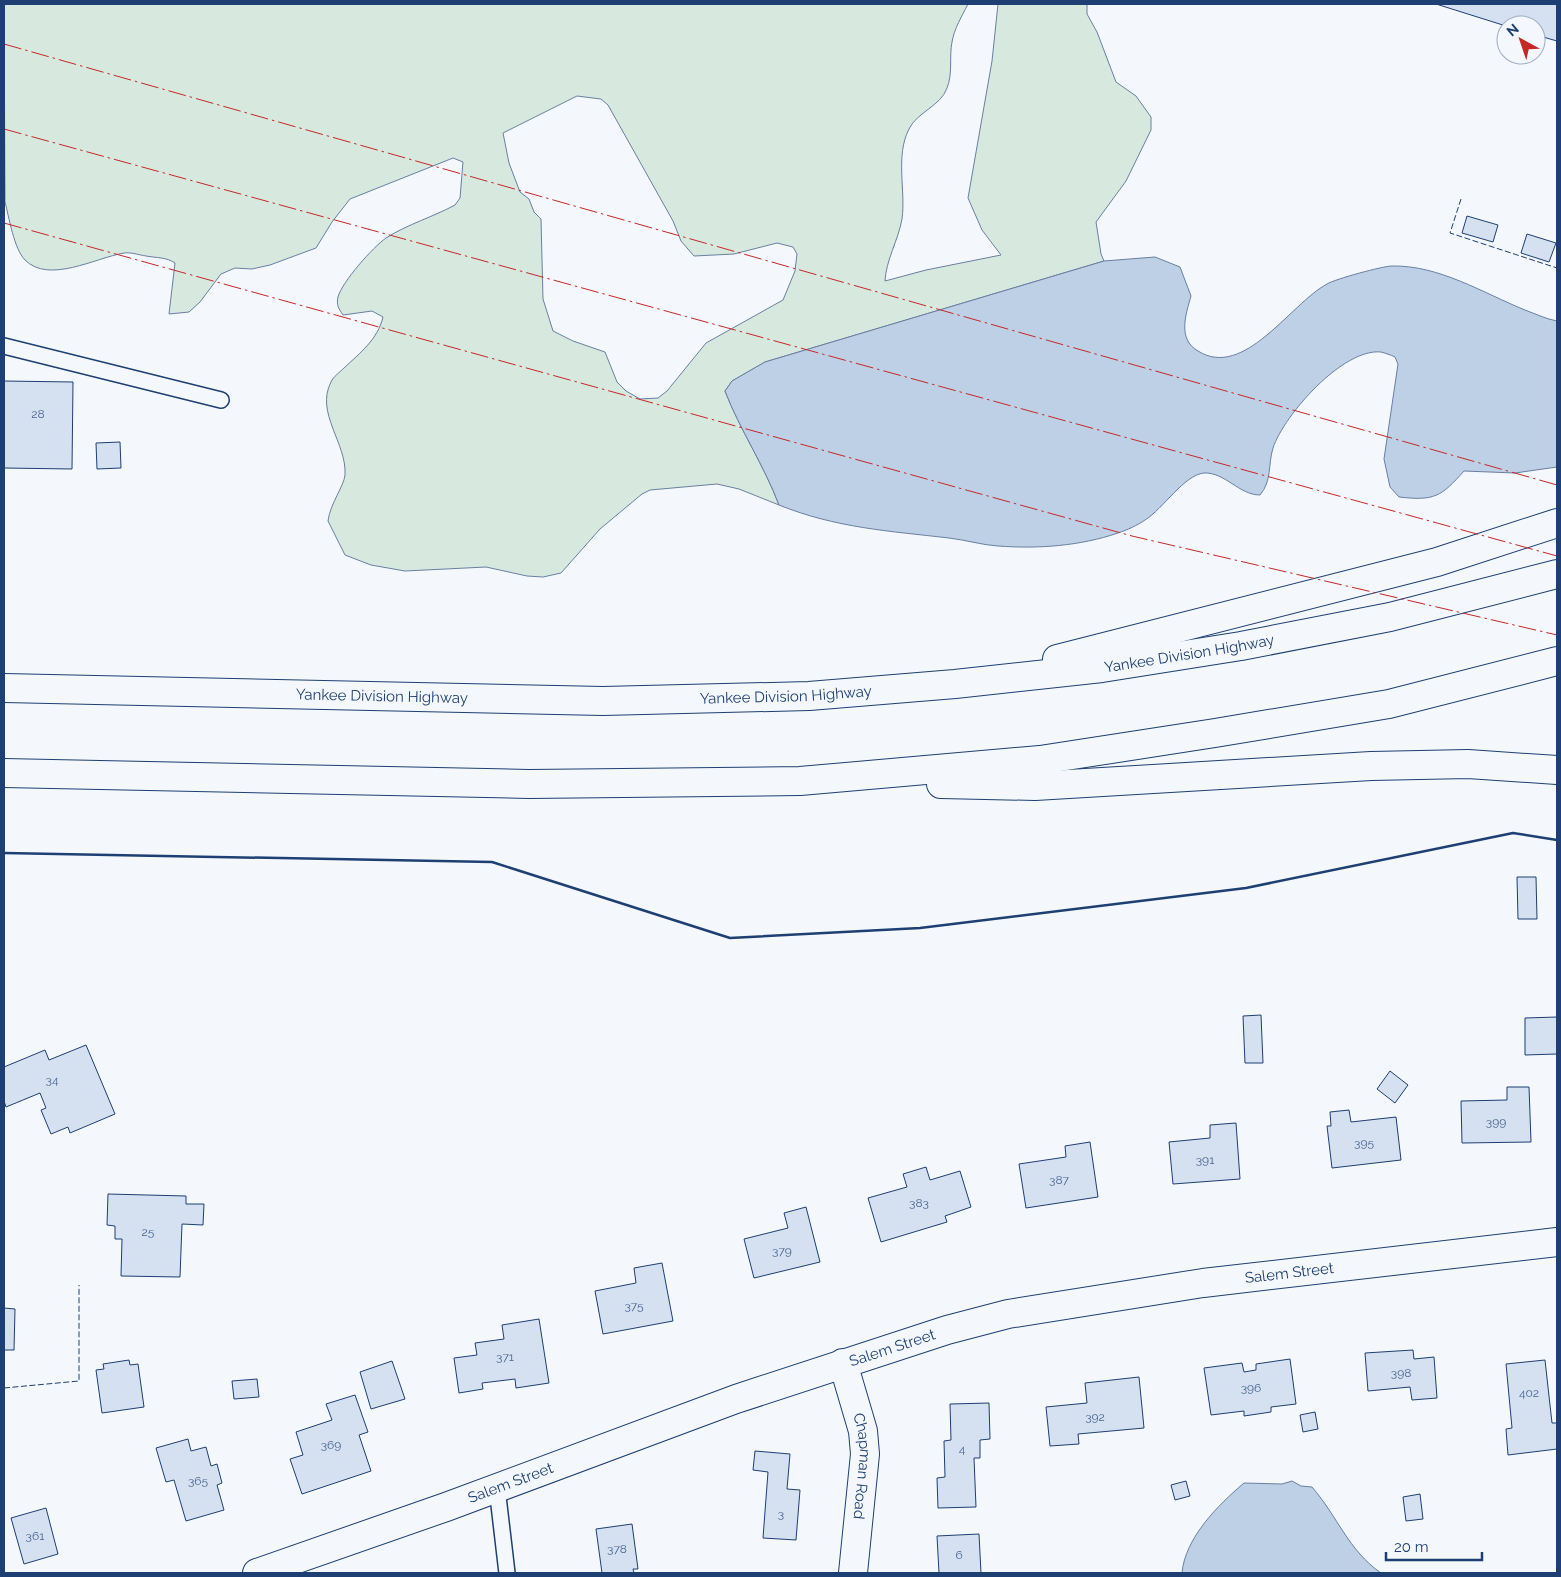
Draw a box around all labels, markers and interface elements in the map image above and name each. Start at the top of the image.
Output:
north arrow [1496,15,1546,65]
text: N [1503,20,1522,40]
house number: 28 [31,407,45,421]
street label: Yankee Division Highway [1103,631,1276,677]
street label: Yankee Division Highway [700,682,872,708]
street label: Yankee Division Highway [296,685,468,707]
house number: 34 [46,1073,59,1087]
house number: 399 [1486,1115,1506,1129]
house number: 395 [1354,1136,1374,1150]
house number: 391 [1196,1153,1214,1167]
house number: 387 [1049,1173,1070,1187]
house number: 383 [909,1196,929,1210]
house number: 25 [142,1225,155,1239]
house number: 379 [772,1244,792,1258]
street label: Salem Street [1244,1259,1335,1287]
house number: 375 [624,1299,644,1313]
street label: Salem Street [847,1325,938,1370]
house number: 371 [496,1350,514,1364]
house number: 398 [1391,1366,1411,1380]
house number: 396 [1241,1381,1261,1395]
house number: 402 [1519,1386,1539,1400]
house number: 392 [1085,1410,1105,1424]
street label: Chapman Road [849,1411,874,1520]
house number: 369 [321,1438,341,1452]
house number: 4 [959,1442,966,1456]
street label: Salem Street [465,1459,556,1507]
house number: 365 [188,1474,209,1488]
house number: 3 [778,1507,784,1521]
house number: 361 [26,1529,44,1543]
scale bar [1386,1530,1482,1562]
text: 20 m [1394,1538,1429,1556]
house number: 378 [607,1542,627,1556]
house number: 6 [955,1548,963,1562]

